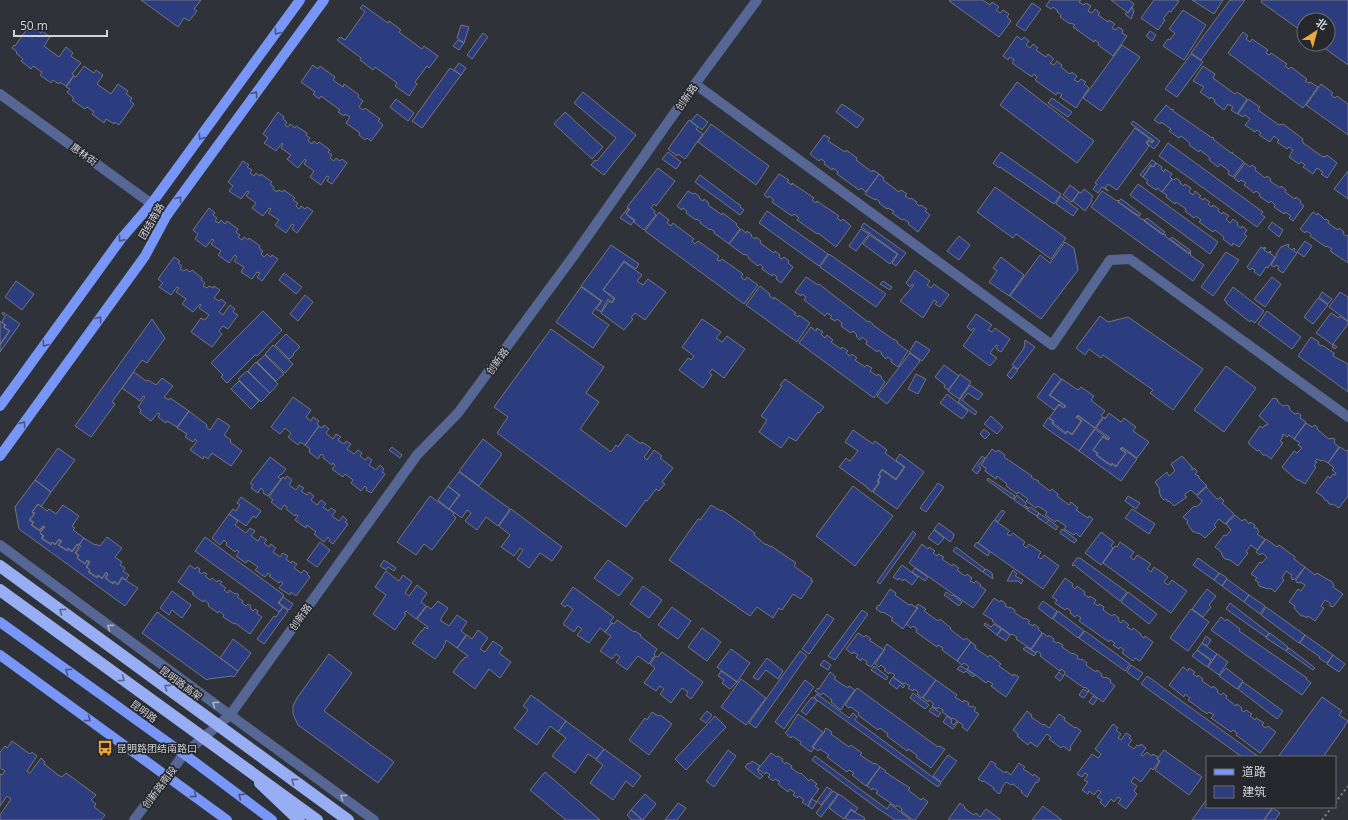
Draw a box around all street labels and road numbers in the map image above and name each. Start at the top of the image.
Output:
street label: 创新路 [672,81,700,113]
street label: 惠林街 [68,140,100,168]
street label: 团结南路 [135,200,167,242]
street label: 创新路 [483,345,511,377]
street label: 创新路 [286,601,314,633]
street label: 昆明路高架 [157,663,205,703]
street label: 昆明路 [128,697,160,725]
street label: 创新路南段 [138,763,180,811]

